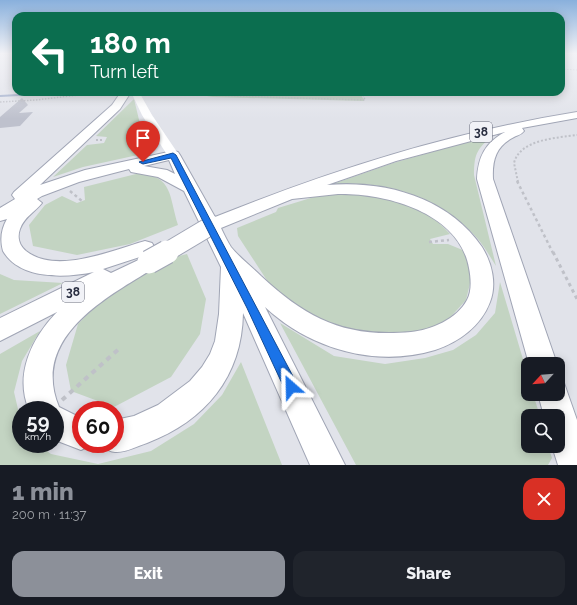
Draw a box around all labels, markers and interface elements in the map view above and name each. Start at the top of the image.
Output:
text: 180 m [90,27,171,60]
icon: left [24,28,76,80]
text: Turn left [90,61,159,82]
pin [126,121,160,162]
road number: 38 [470,122,492,142]
icon: arrive [132,127,154,149]
road number: 38 [62,282,84,302]
north arrow [521,357,565,401]
map controls [521,357,565,453]
position arrow [270,366,312,408]
speed limit sign: 60 [72,401,124,453]
button: search [521,409,565,453]
text: 59 [27,410,49,434]
text: km/h [25,431,51,442]
text: 1 min [12,477,74,506]
button: close [523,478,565,520]
text: 200 m · 11:37 [12,507,86,522]
button: Exit [12,551,285,597]
button: Share [293,551,565,597]

